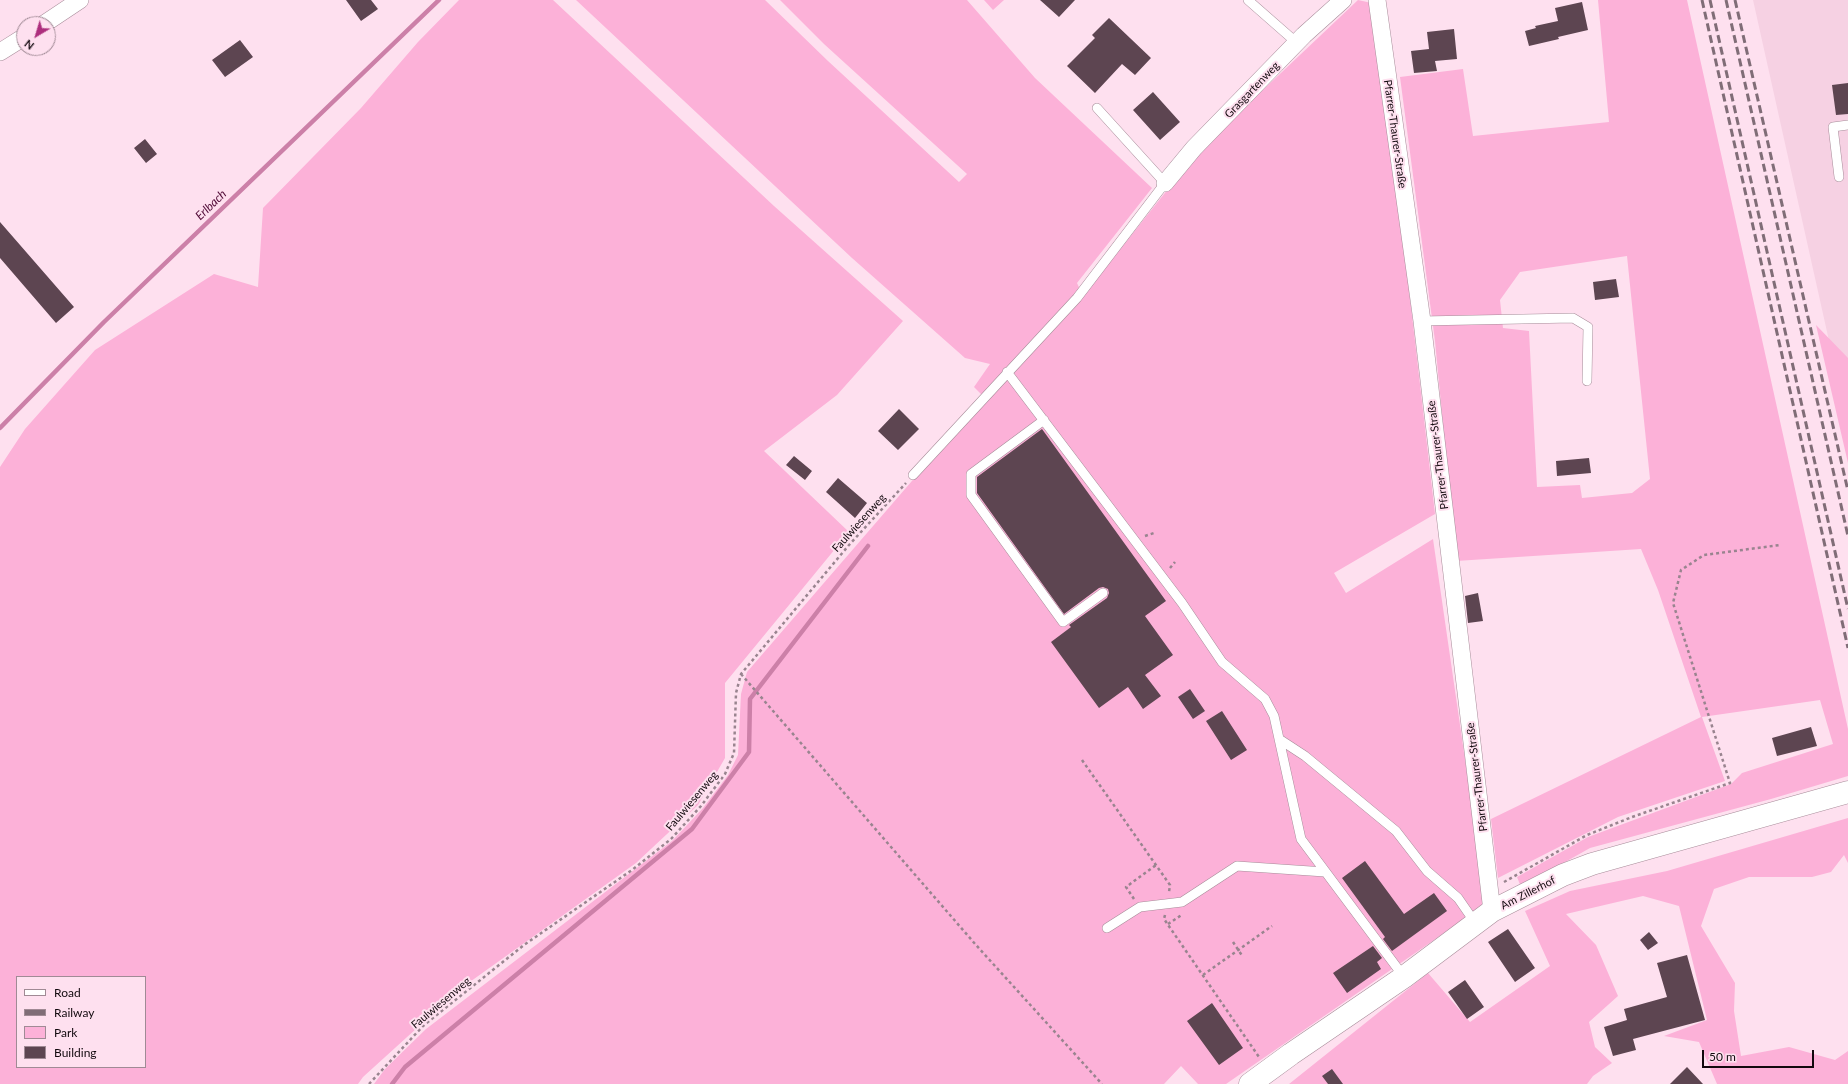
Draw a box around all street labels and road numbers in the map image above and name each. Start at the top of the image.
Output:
street label: Grasgartenweg [1222,59,1282,121]
street label: Pfarrer-Thaurer-Straße [1381,79,1409,189]
street label: Pfarrer-Thaurer-Straße [1425,400,1451,510]
street label: Faulwiesenweg [830,491,888,555]
street label: Pfarrer-Thaurer-Straße [1464,722,1490,832]
street label: Faulwiesenweg [663,769,721,833]
street label: Am Zillerhof [1498,874,1558,912]
street label: Faulwiesenweg [409,974,473,1032]

